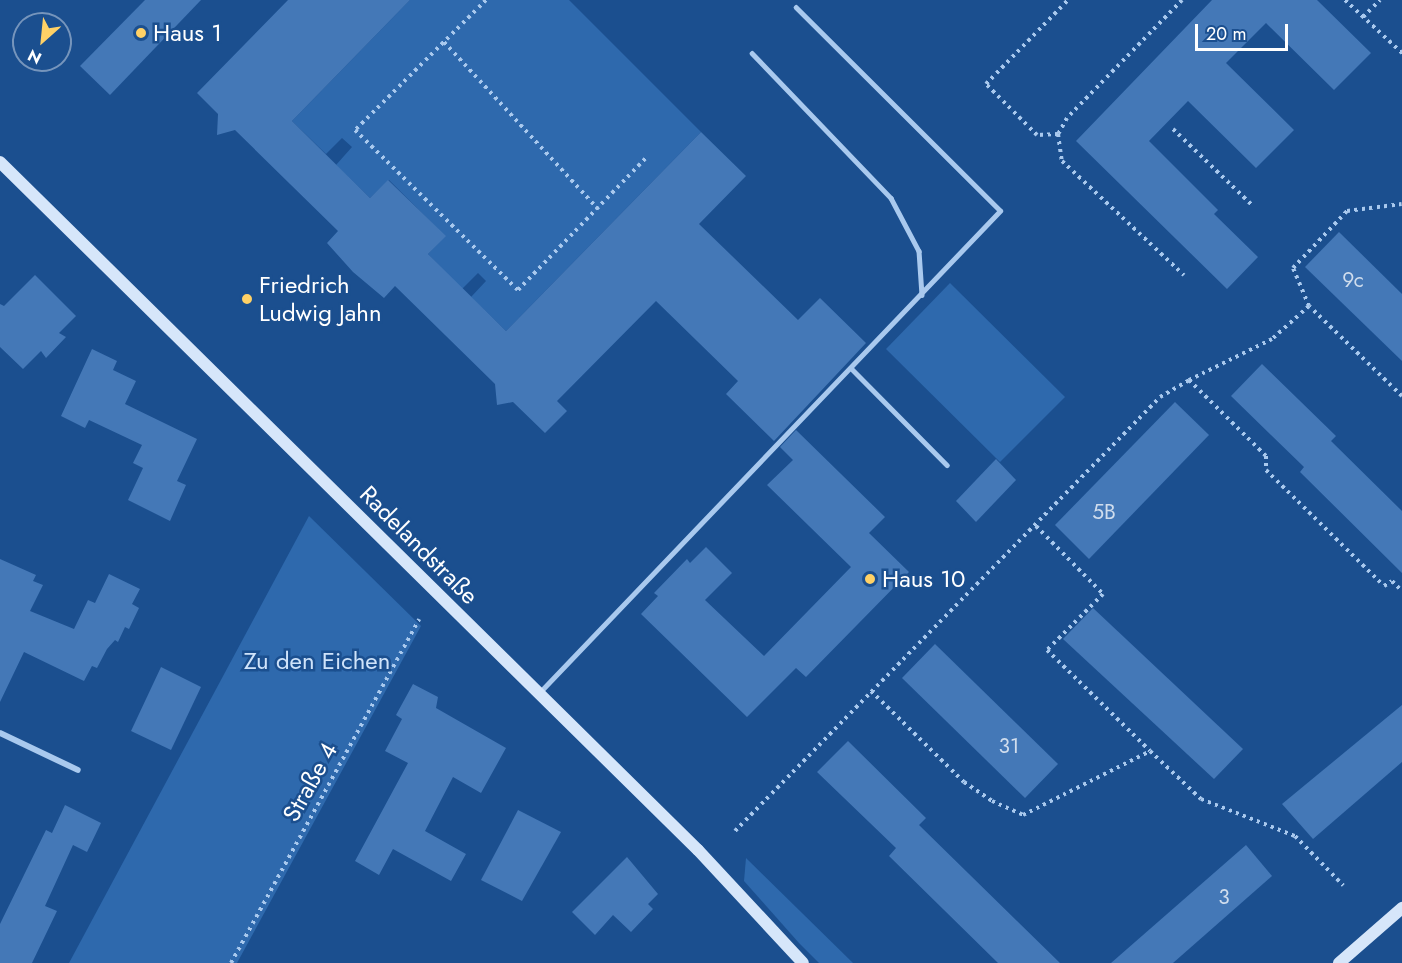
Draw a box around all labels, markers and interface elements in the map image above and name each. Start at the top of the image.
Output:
north arrow [12,12,72,72]
scale bar [1198,12,1291,50]
place label: Haus 1 [153,19,222,47]
text: 20 m [1206,21,1246,47]
marker: Haus 1 [134,26,148,40]
text: N [24,44,45,70]
house number: 9c [1342,267,1364,293]
place label: Friedrich Ludwig Jahn [259,271,382,327]
marker: Friedrich Ludwig Jahn [240,292,254,306]
street label: Radelandstraße [354,480,484,610]
house number: 5B [1092,499,1116,525]
place label: Haus 10 [882,565,965,593]
marker: Haus 10 [863,572,877,586]
park label: Zu den Eichen [244,647,390,675]
house number: 31 [999,733,1019,759]
street label: Straße 4 [277,737,343,827]
house number: 3 [1218,884,1230,910]

